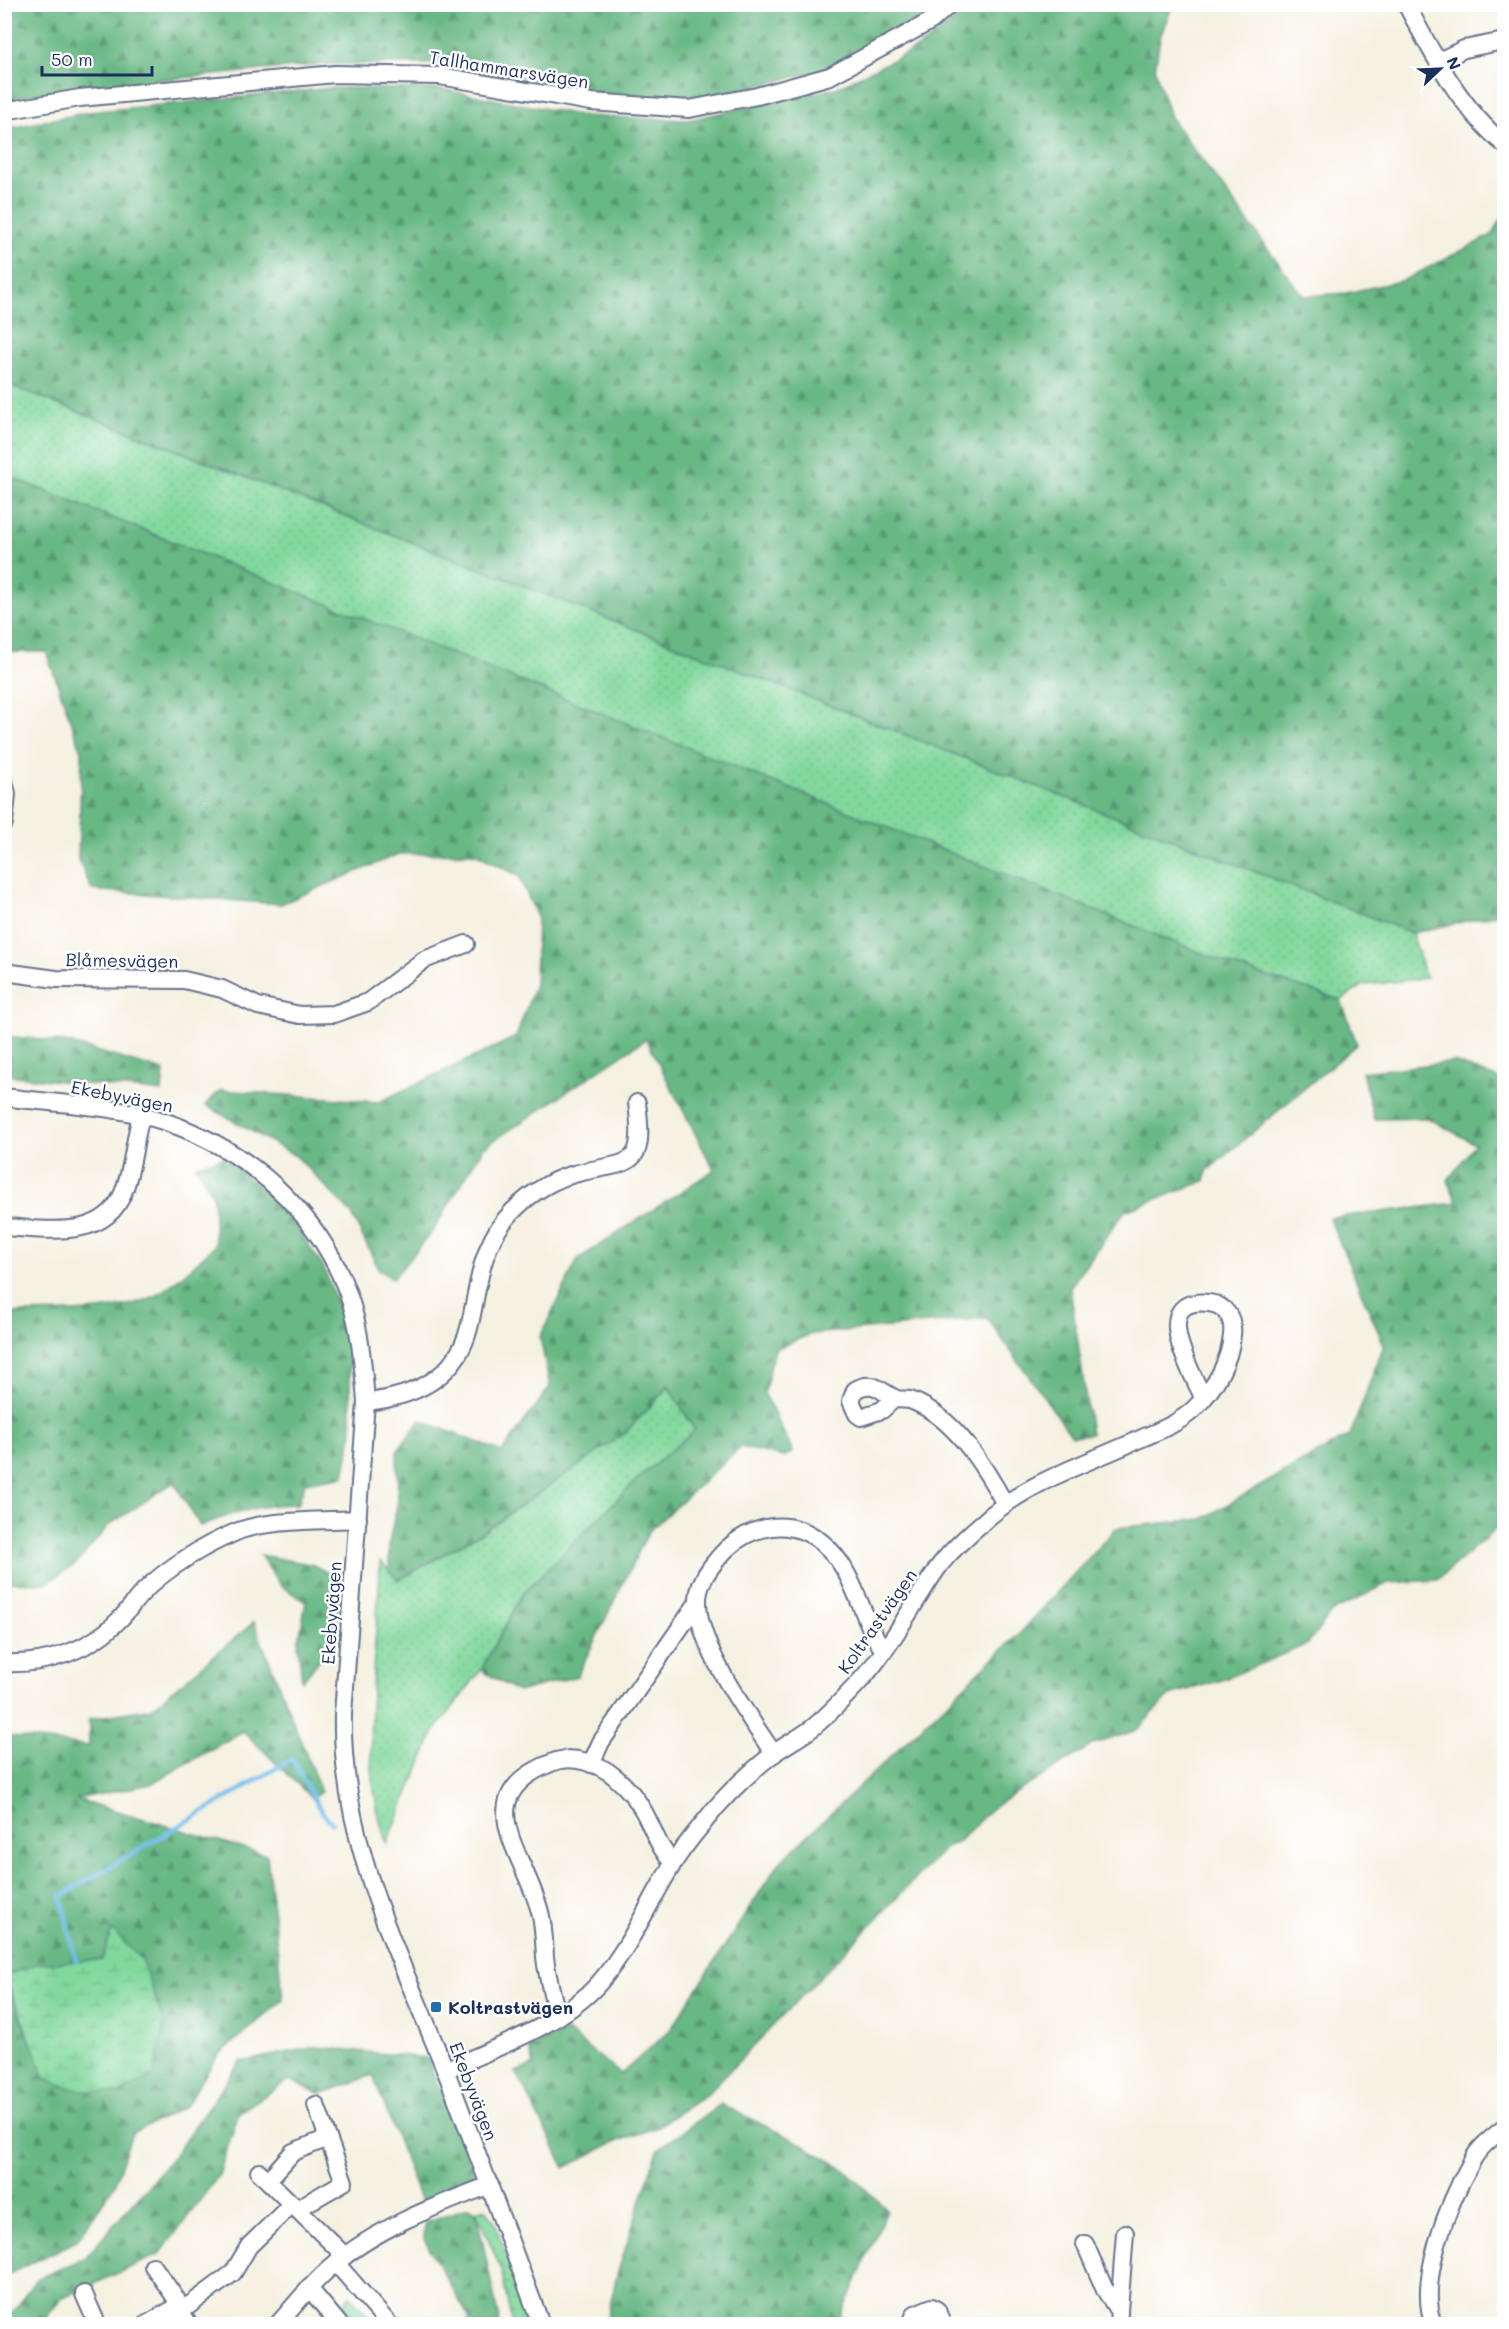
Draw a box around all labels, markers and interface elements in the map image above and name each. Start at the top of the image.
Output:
scale bar [42,39,152,77]
north arrow [1410,39,1470,99]
street label: Tallhammarsvägen [428,45,590,93]
text: 50 m [51,47,93,71]
text: N [1442,53,1466,73]
street label: Blåmesvägen [65,947,179,973]
street label: Ekebyvägen [69,1074,175,1118]
street label: Ekebyvägen [315,1561,347,1665]
street label: Koltrastvägen [832,1564,922,1678]
place label: Koltrastvägen [448,1995,573,2019]
marker: Koltrastvägen [429,2000,443,2014]
street label: Ekebyvägen [444,2038,504,2144]

